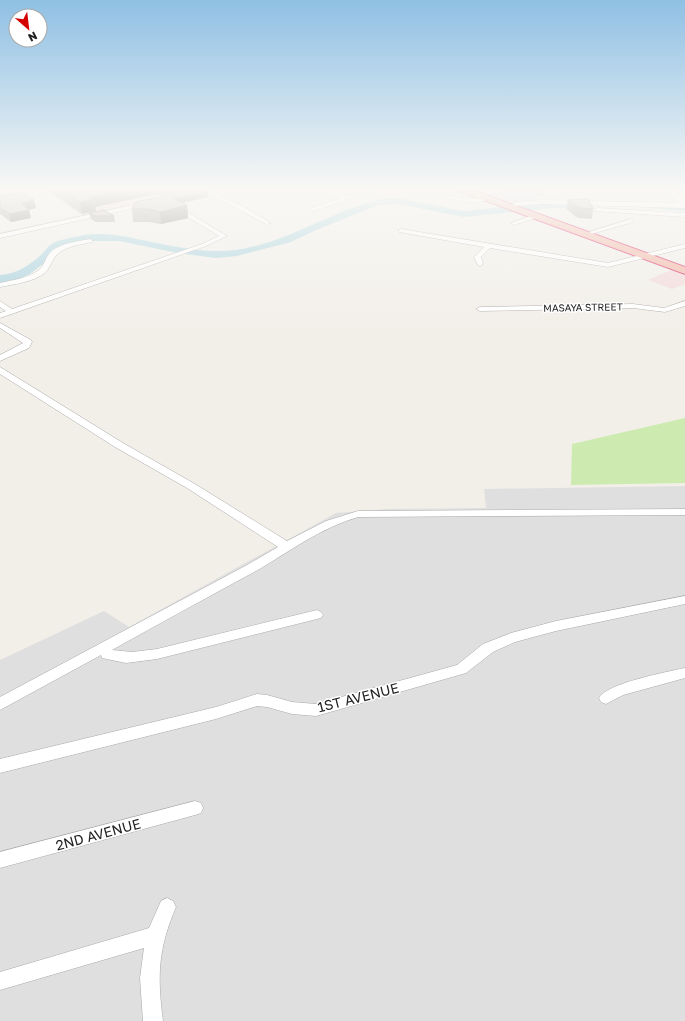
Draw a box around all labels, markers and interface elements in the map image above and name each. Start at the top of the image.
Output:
north arrow [8,8,48,48]
text: N [26,30,40,45]
street label: MASAYA STREET [543,300,623,314]
street label: 1ST AVENUE [316,679,400,715]
street label: 2ND AVENUE [54,814,142,854]

